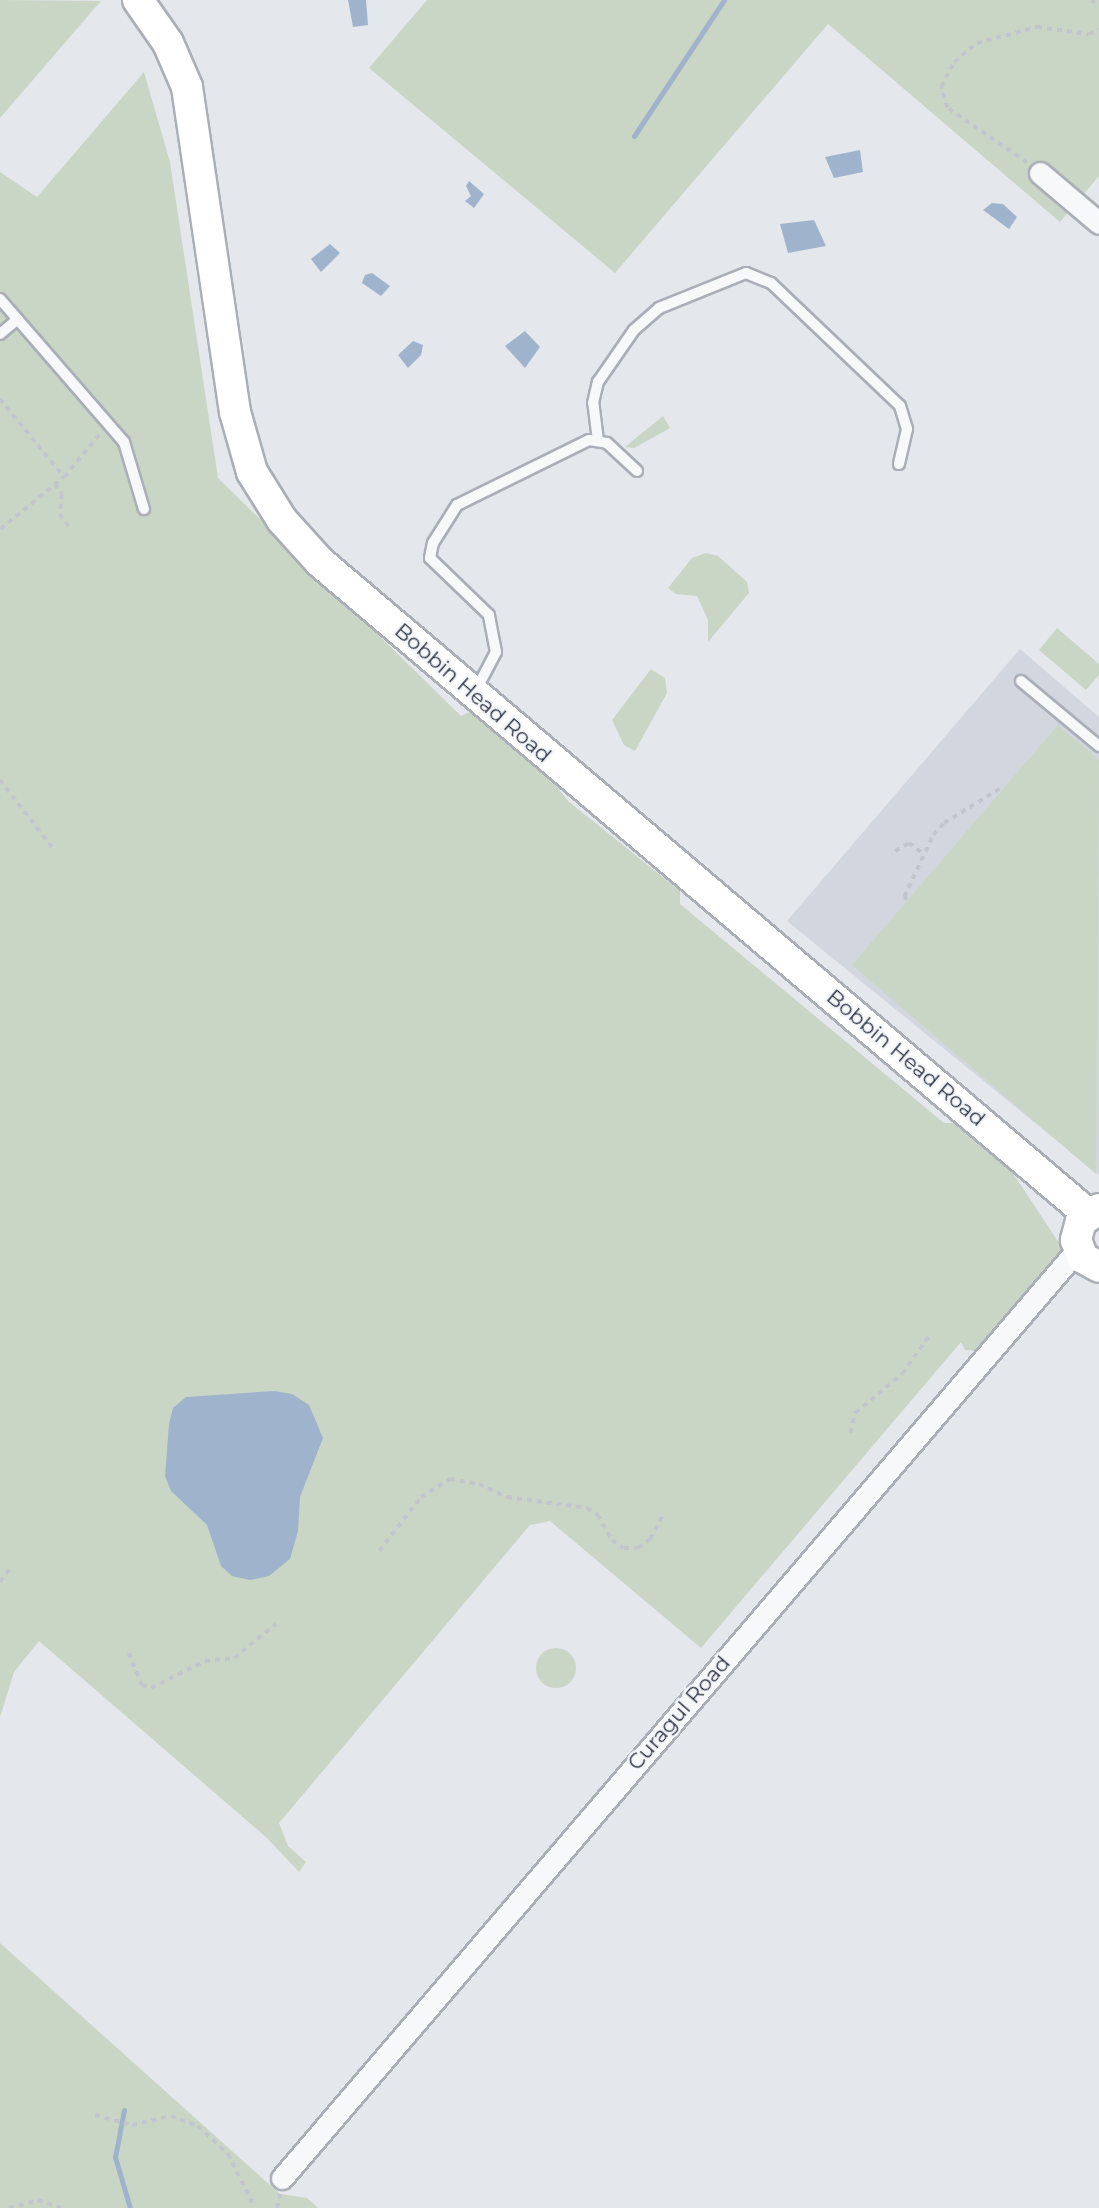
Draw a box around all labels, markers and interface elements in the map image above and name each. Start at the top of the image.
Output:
street label: Bobbin Head Road [390,618,556,768]
street label: Bobbin Head Road [822,984,990,1132]
street label: Curagul Road [623,1651,735,1775]

